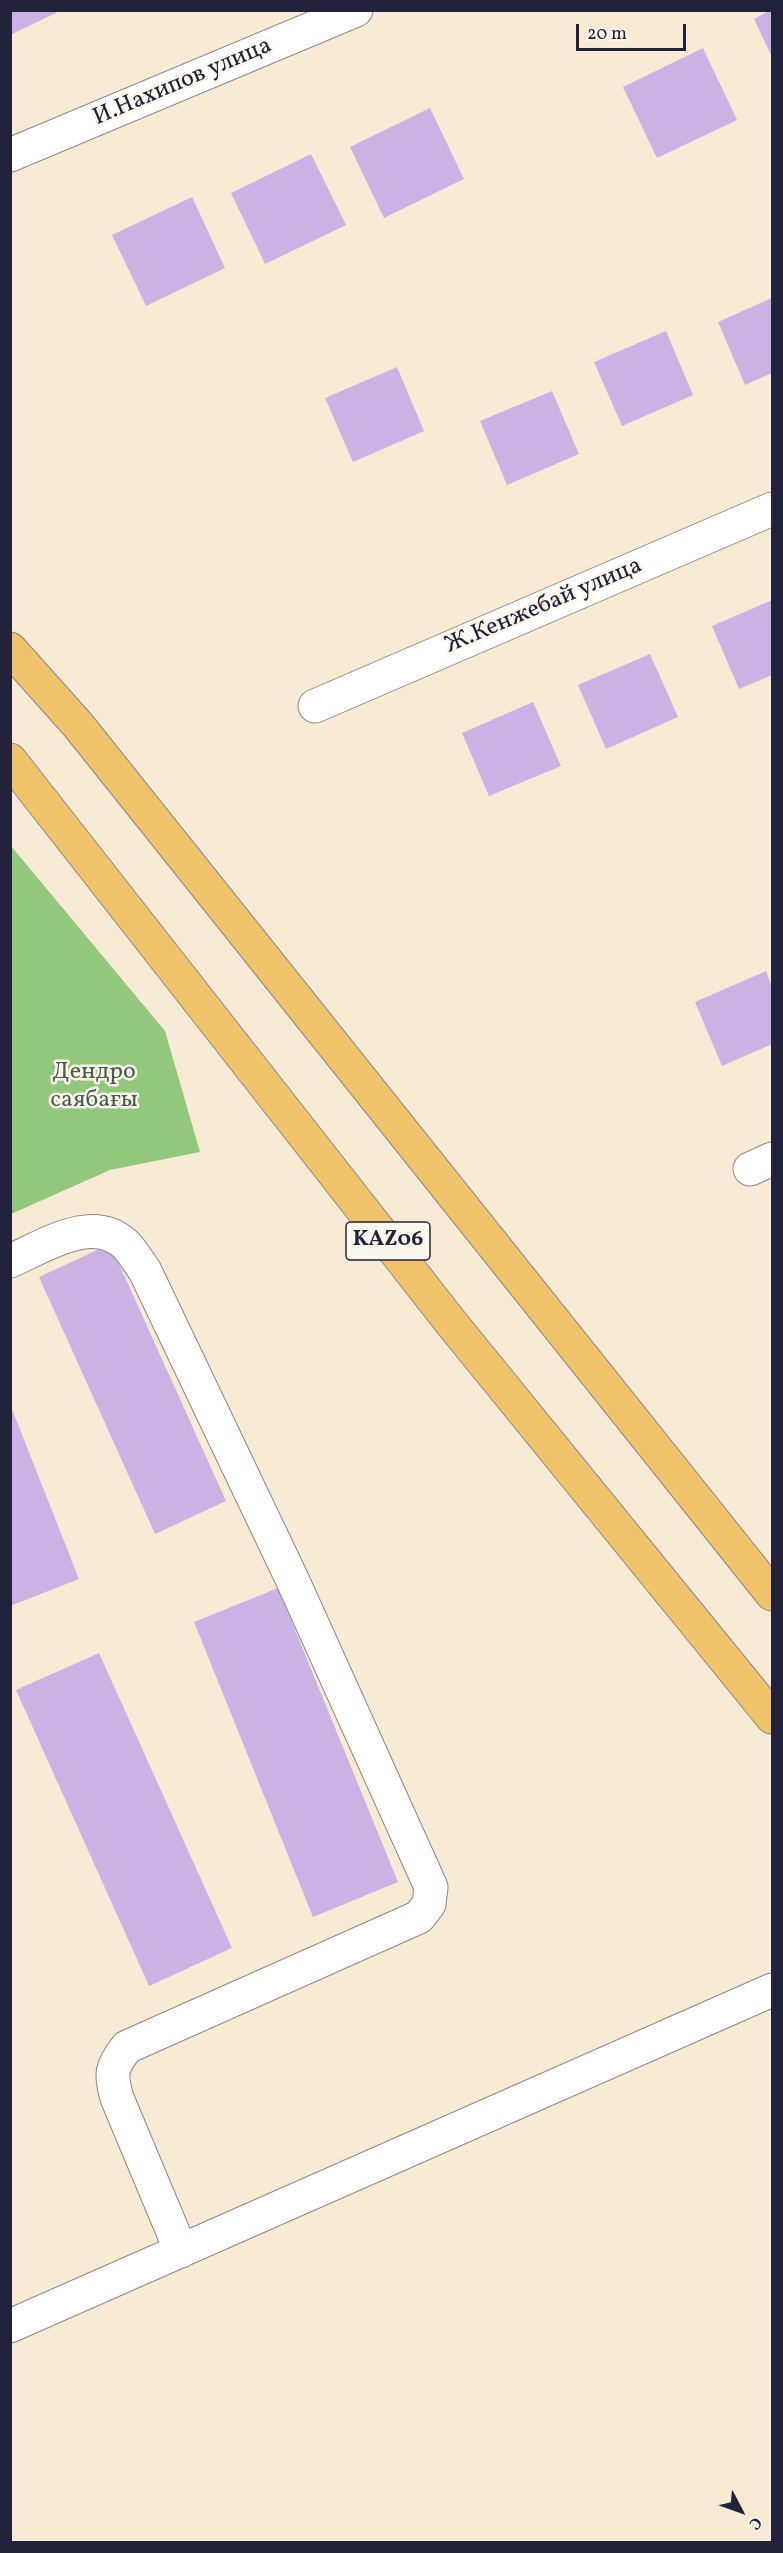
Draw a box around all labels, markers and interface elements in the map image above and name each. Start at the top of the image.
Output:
scale bar [579,12,688,50]
text: 20 m [587,22,627,47]
street label: И.Нахипов улица [89,32,277,134]
street label: Ж.Кенжебай улица [441,552,647,662]
park label: Дендро саябағы [50,1060,138,1116]
road number: KАZ06 [346,1222,430,1260]
north arrow [711,2481,771,2541]
text: С [743,2512,766,2534]

